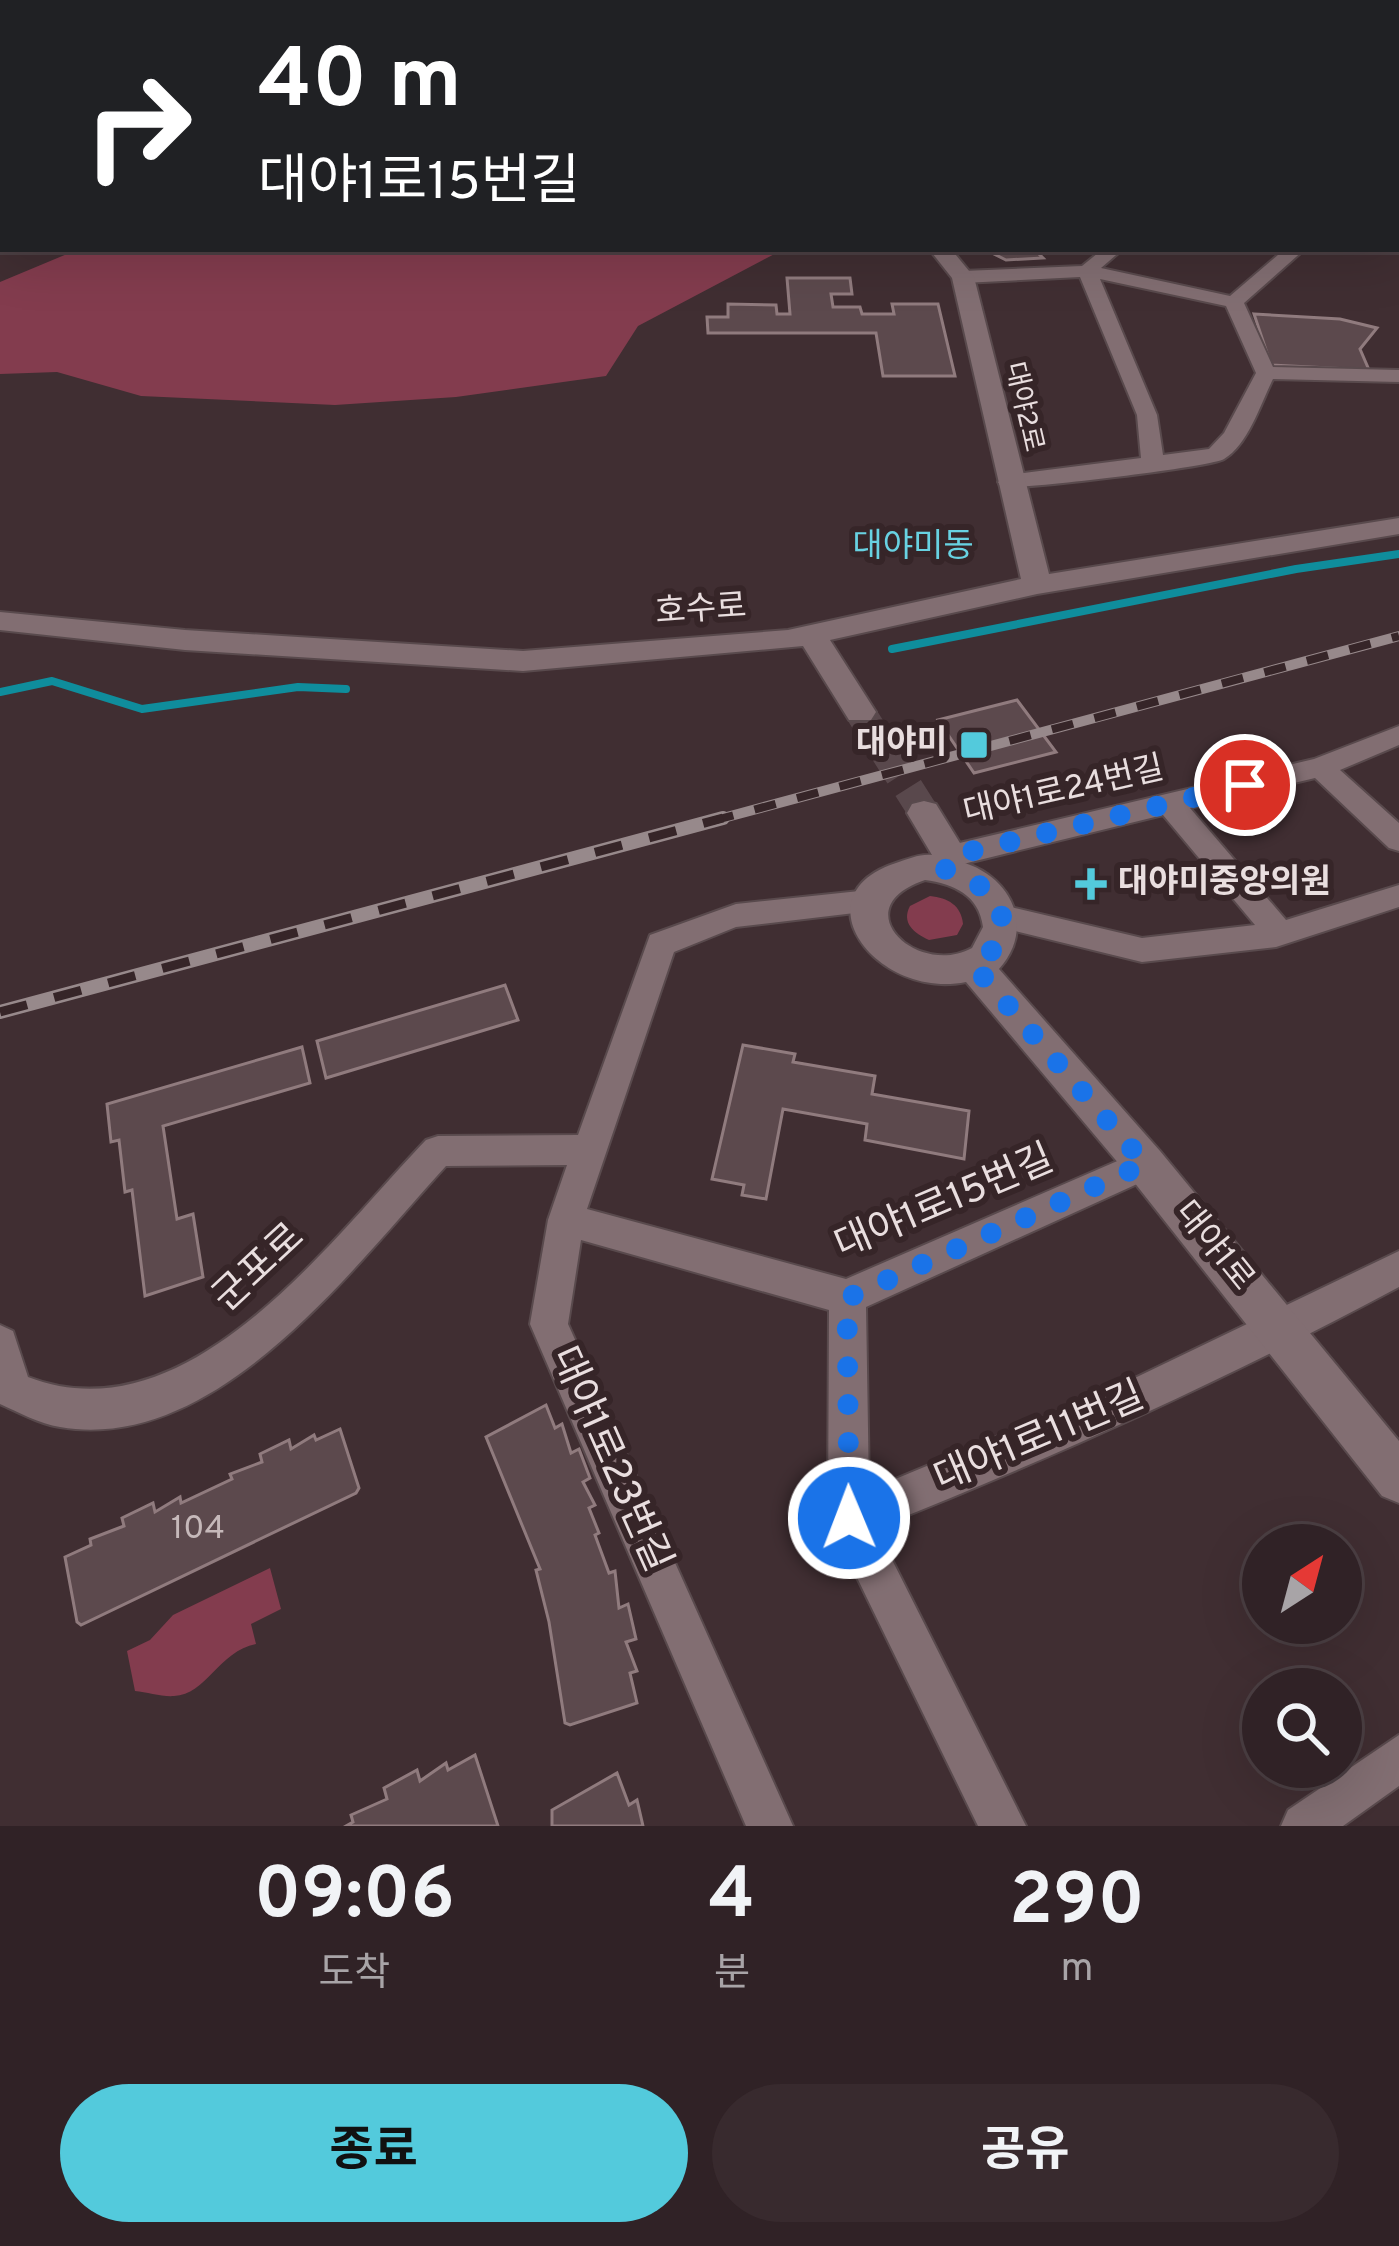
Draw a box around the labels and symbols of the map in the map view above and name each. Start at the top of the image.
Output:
street label: 대야2로 [996,359,1050,455]
district label: 대야미동 [852,527,974,569]
street label: 호수로 [654,587,748,635]
place label: 대야미 [856,724,947,766]
marker: 대야미 [958,729,990,761]
pin [1194,734,1296,836]
street label: 대야1로24번길 [960,749,1168,835]
place label: 대야미중앙의원 [1118,863,1331,905]
marker: 대야미중앙의원 [1075,868,1107,900]
street label: 대야1로15번길 [828,1136,1062,1272]
street label: 대야1로 [1164,1194,1262,1300]
street label: 군포로 [204,1214,316,1324]
street label: 대야1로23번길 [538,1340,680,1580]
street label: 대야1로11번길 [928,1373,1152,1505]
position arrow [786,1455,912,1581]
house number: 104 [171,1509,225,1551]
north arrow [1242,1524,1362,1644]

